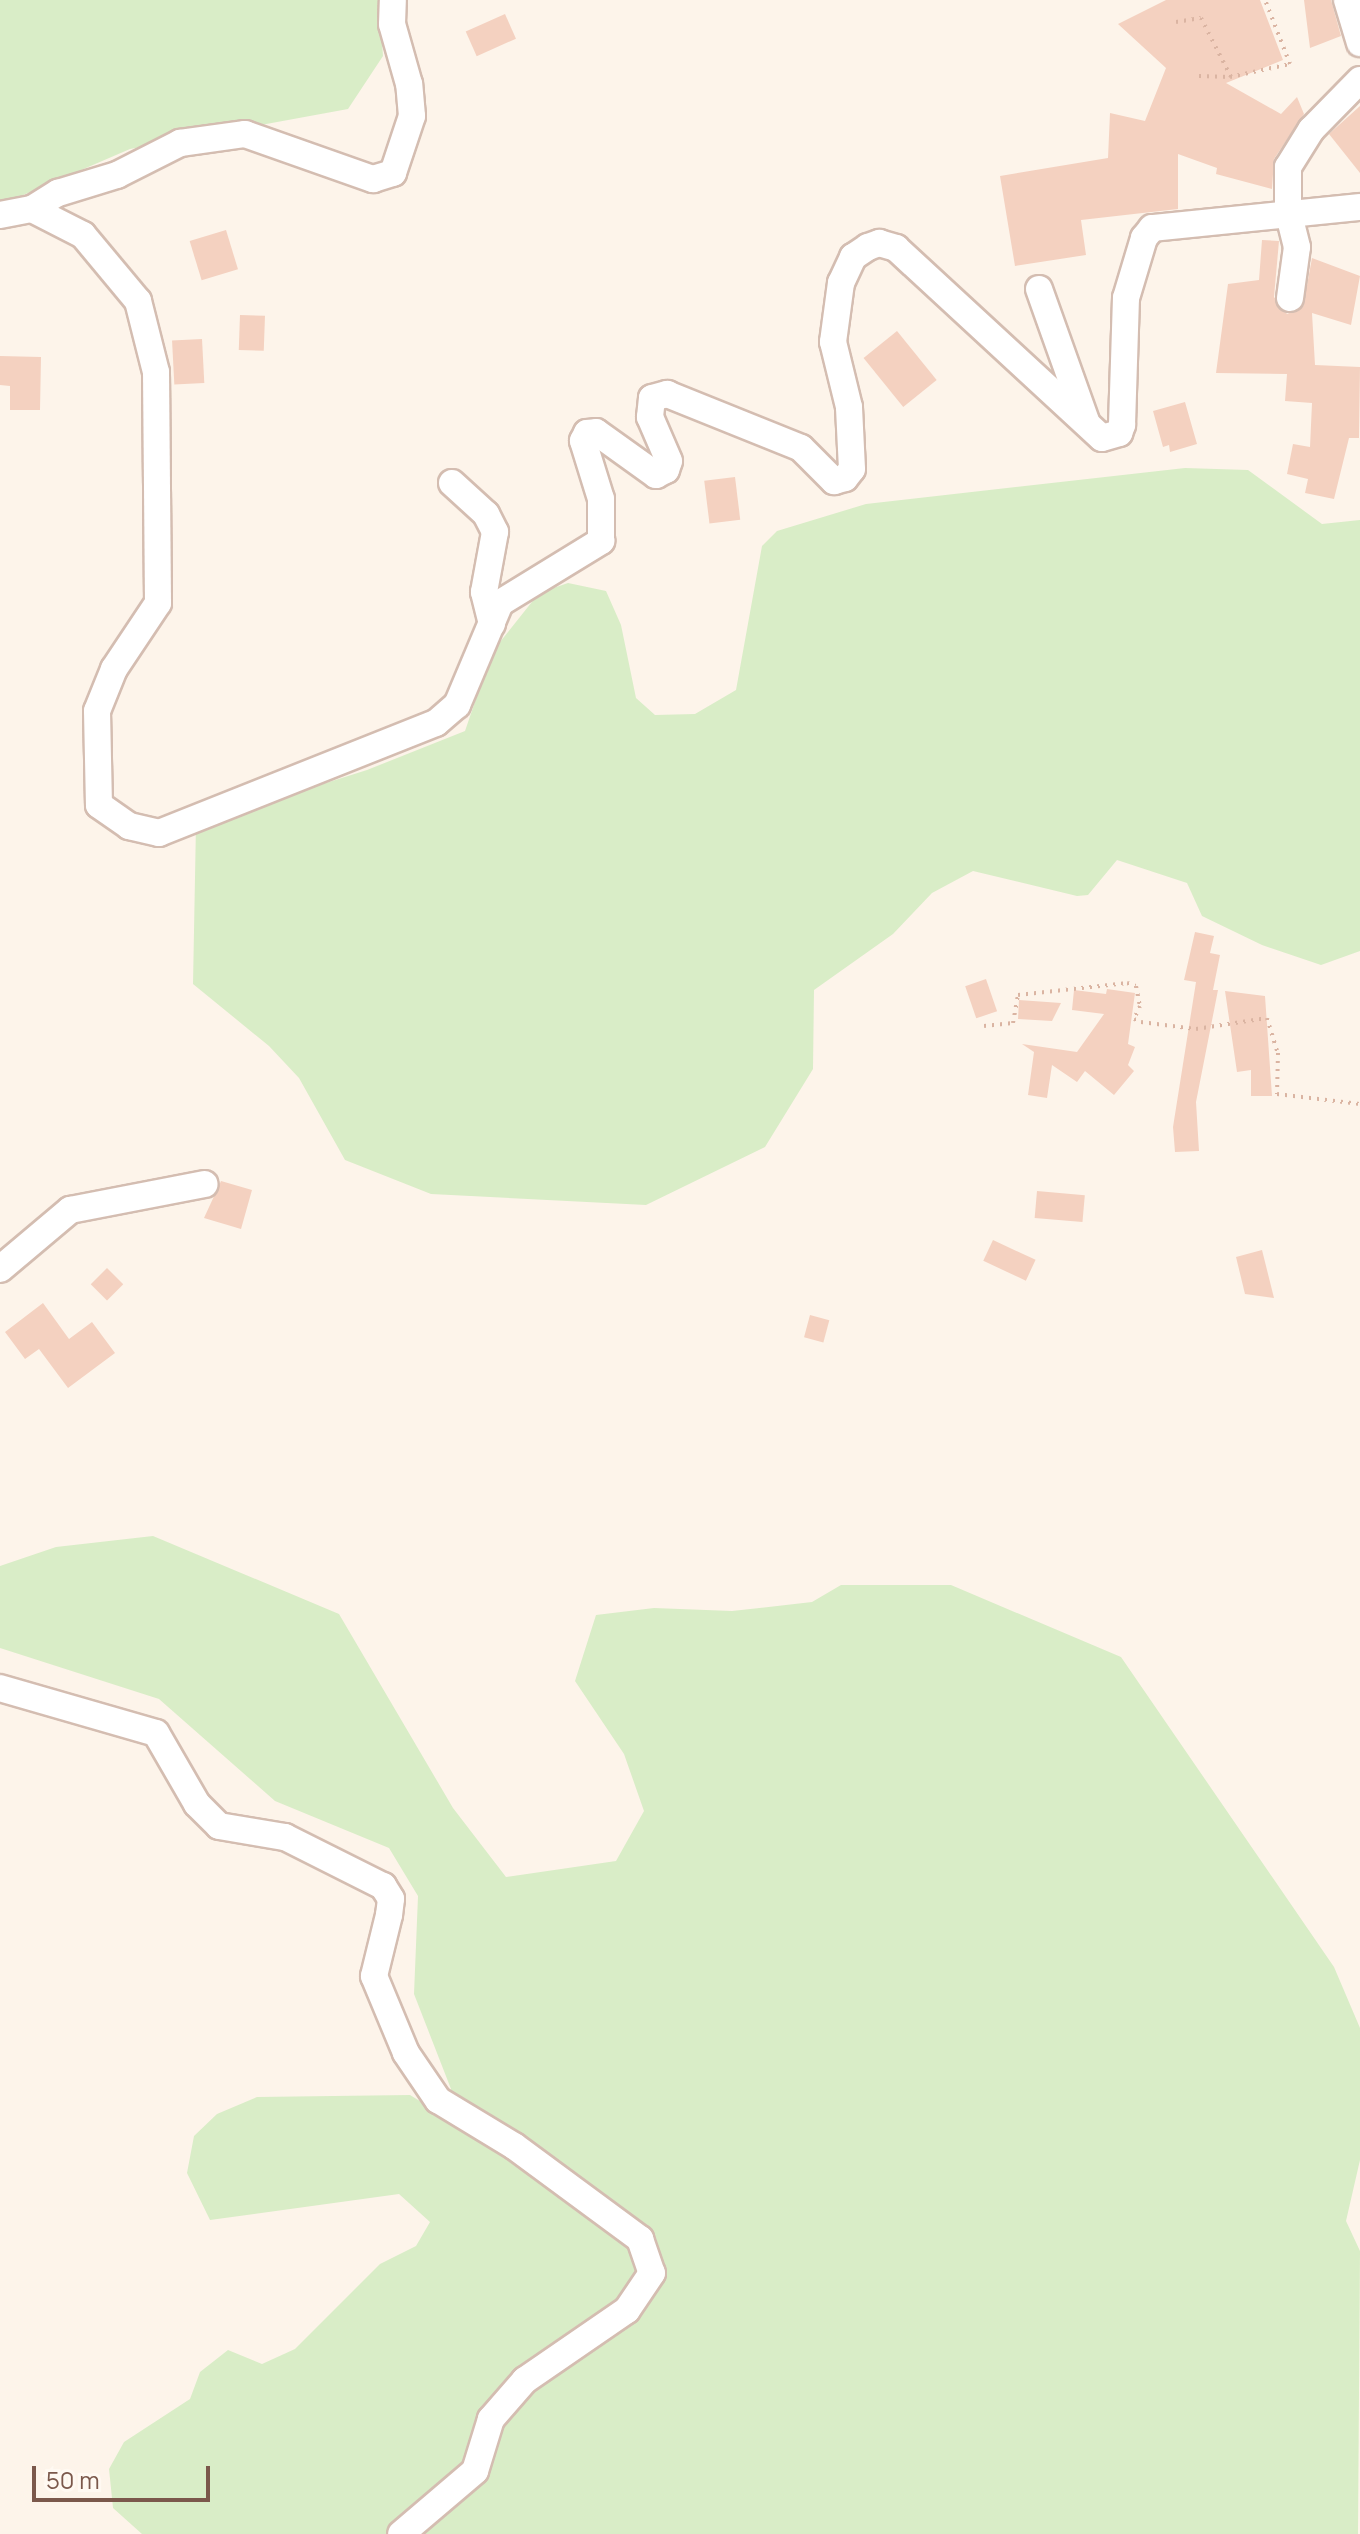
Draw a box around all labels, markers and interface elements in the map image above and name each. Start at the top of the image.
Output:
scale bar [36,2450,214,2500]
text: 50 m [46,2463,100,2496]

